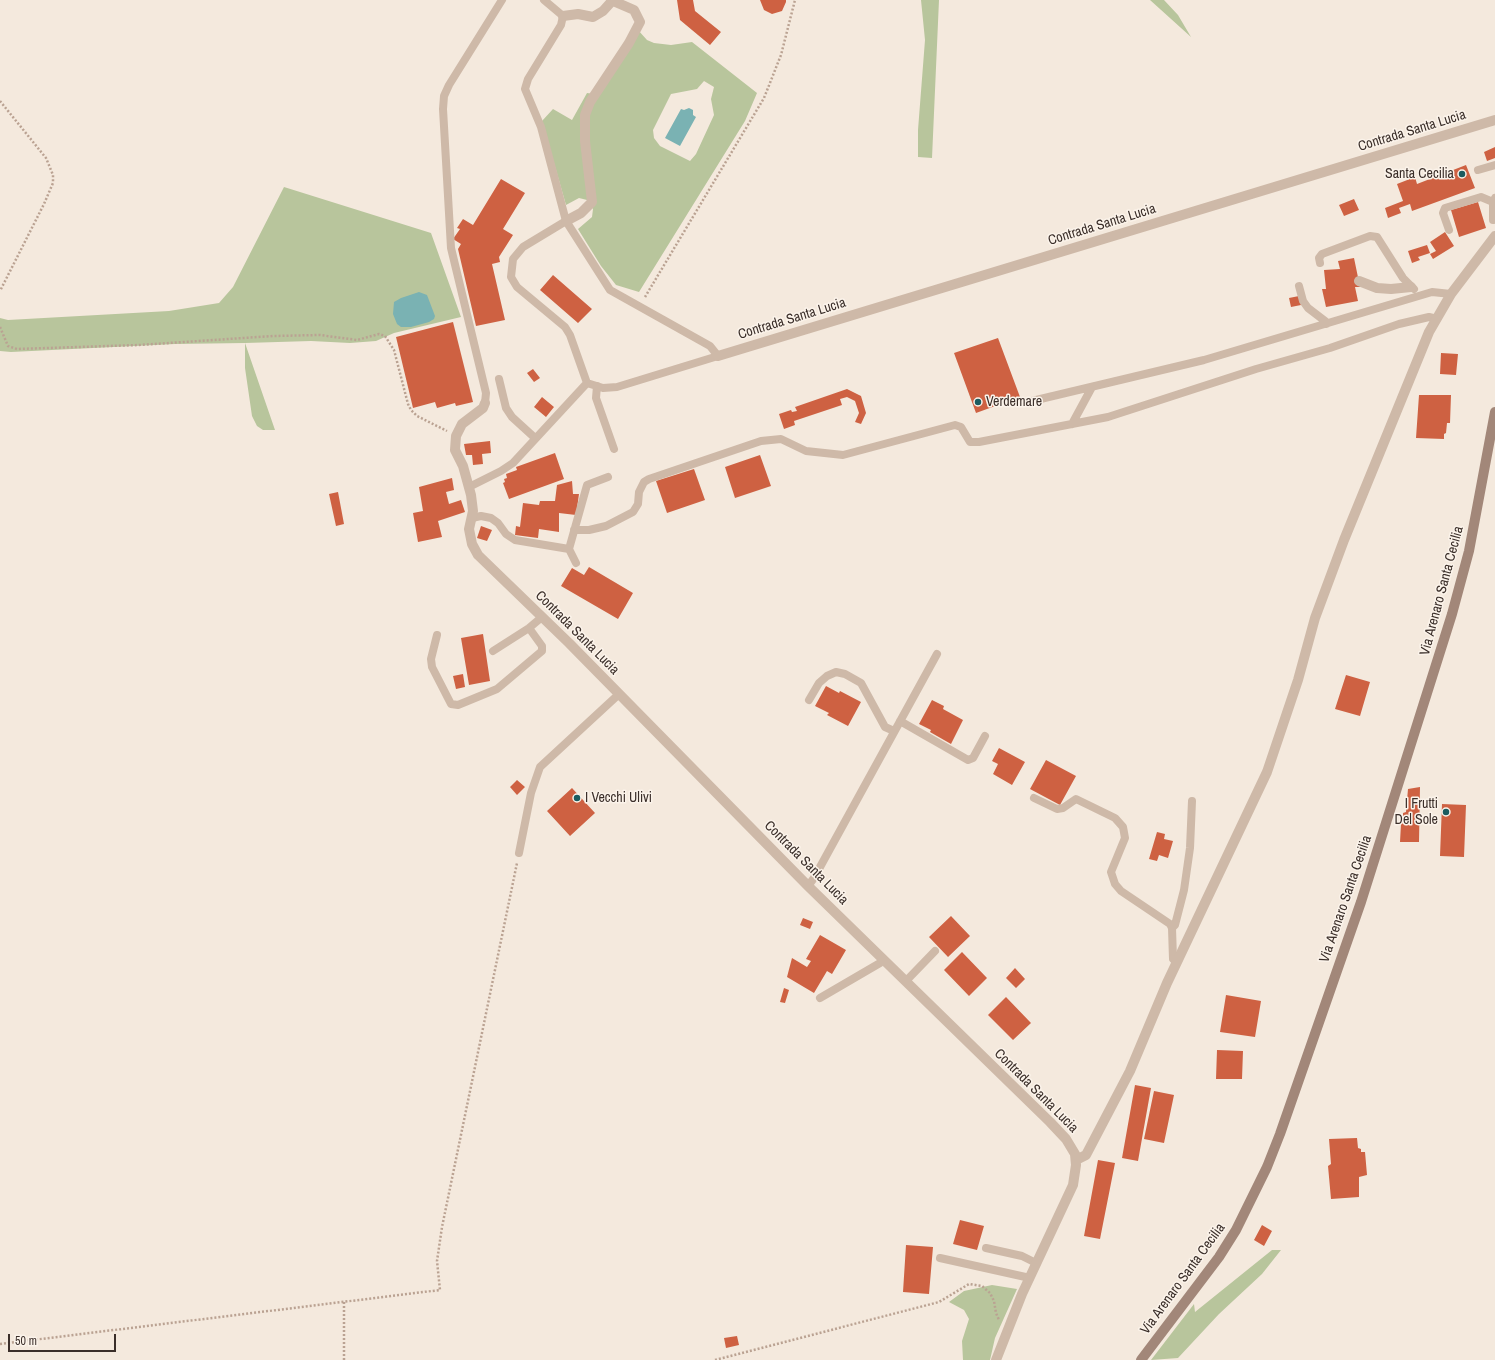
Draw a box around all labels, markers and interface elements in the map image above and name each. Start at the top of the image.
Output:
street label: Contrada Santa Lucia [1356,107,1468,155]
place label: Santa Cecilia [1385,166,1454,182]
marker: Santa Cecilia [1457,169,1467,179]
street label: Contrada Santa Lucia [1046,201,1158,249]
street label: Contrada Santa Lucia [736,295,848,343]
place label: Verdemare [986,394,1042,410]
marker: Verdemare [973,397,983,407]
street label: Via Arenaro Santa Cecilia [1417,525,1467,657]
street label: Contrada Santa Lucia [532,588,622,678]
place label: I Vecchi Ulivi [585,790,652,806]
marker: I Vecchi Ulivi [572,793,582,803]
place label: I Frutti Del Sole [1395,796,1438,828]
marker: I Frutti Del Sole [1441,807,1451,817]
street label: Contrada Santa Lucia [761,818,851,908]
street label: Via Arenaro Santa Cecilia [1316,833,1376,965]
street label: Contrada Santa Lucia [991,1046,1081,1136]
street label: Via Arenaro Santa Cecilia [1137,1220,1229,1338]
scale bar [10,1326,118,1352]
text: 50 m [15,1333,37,1349]

